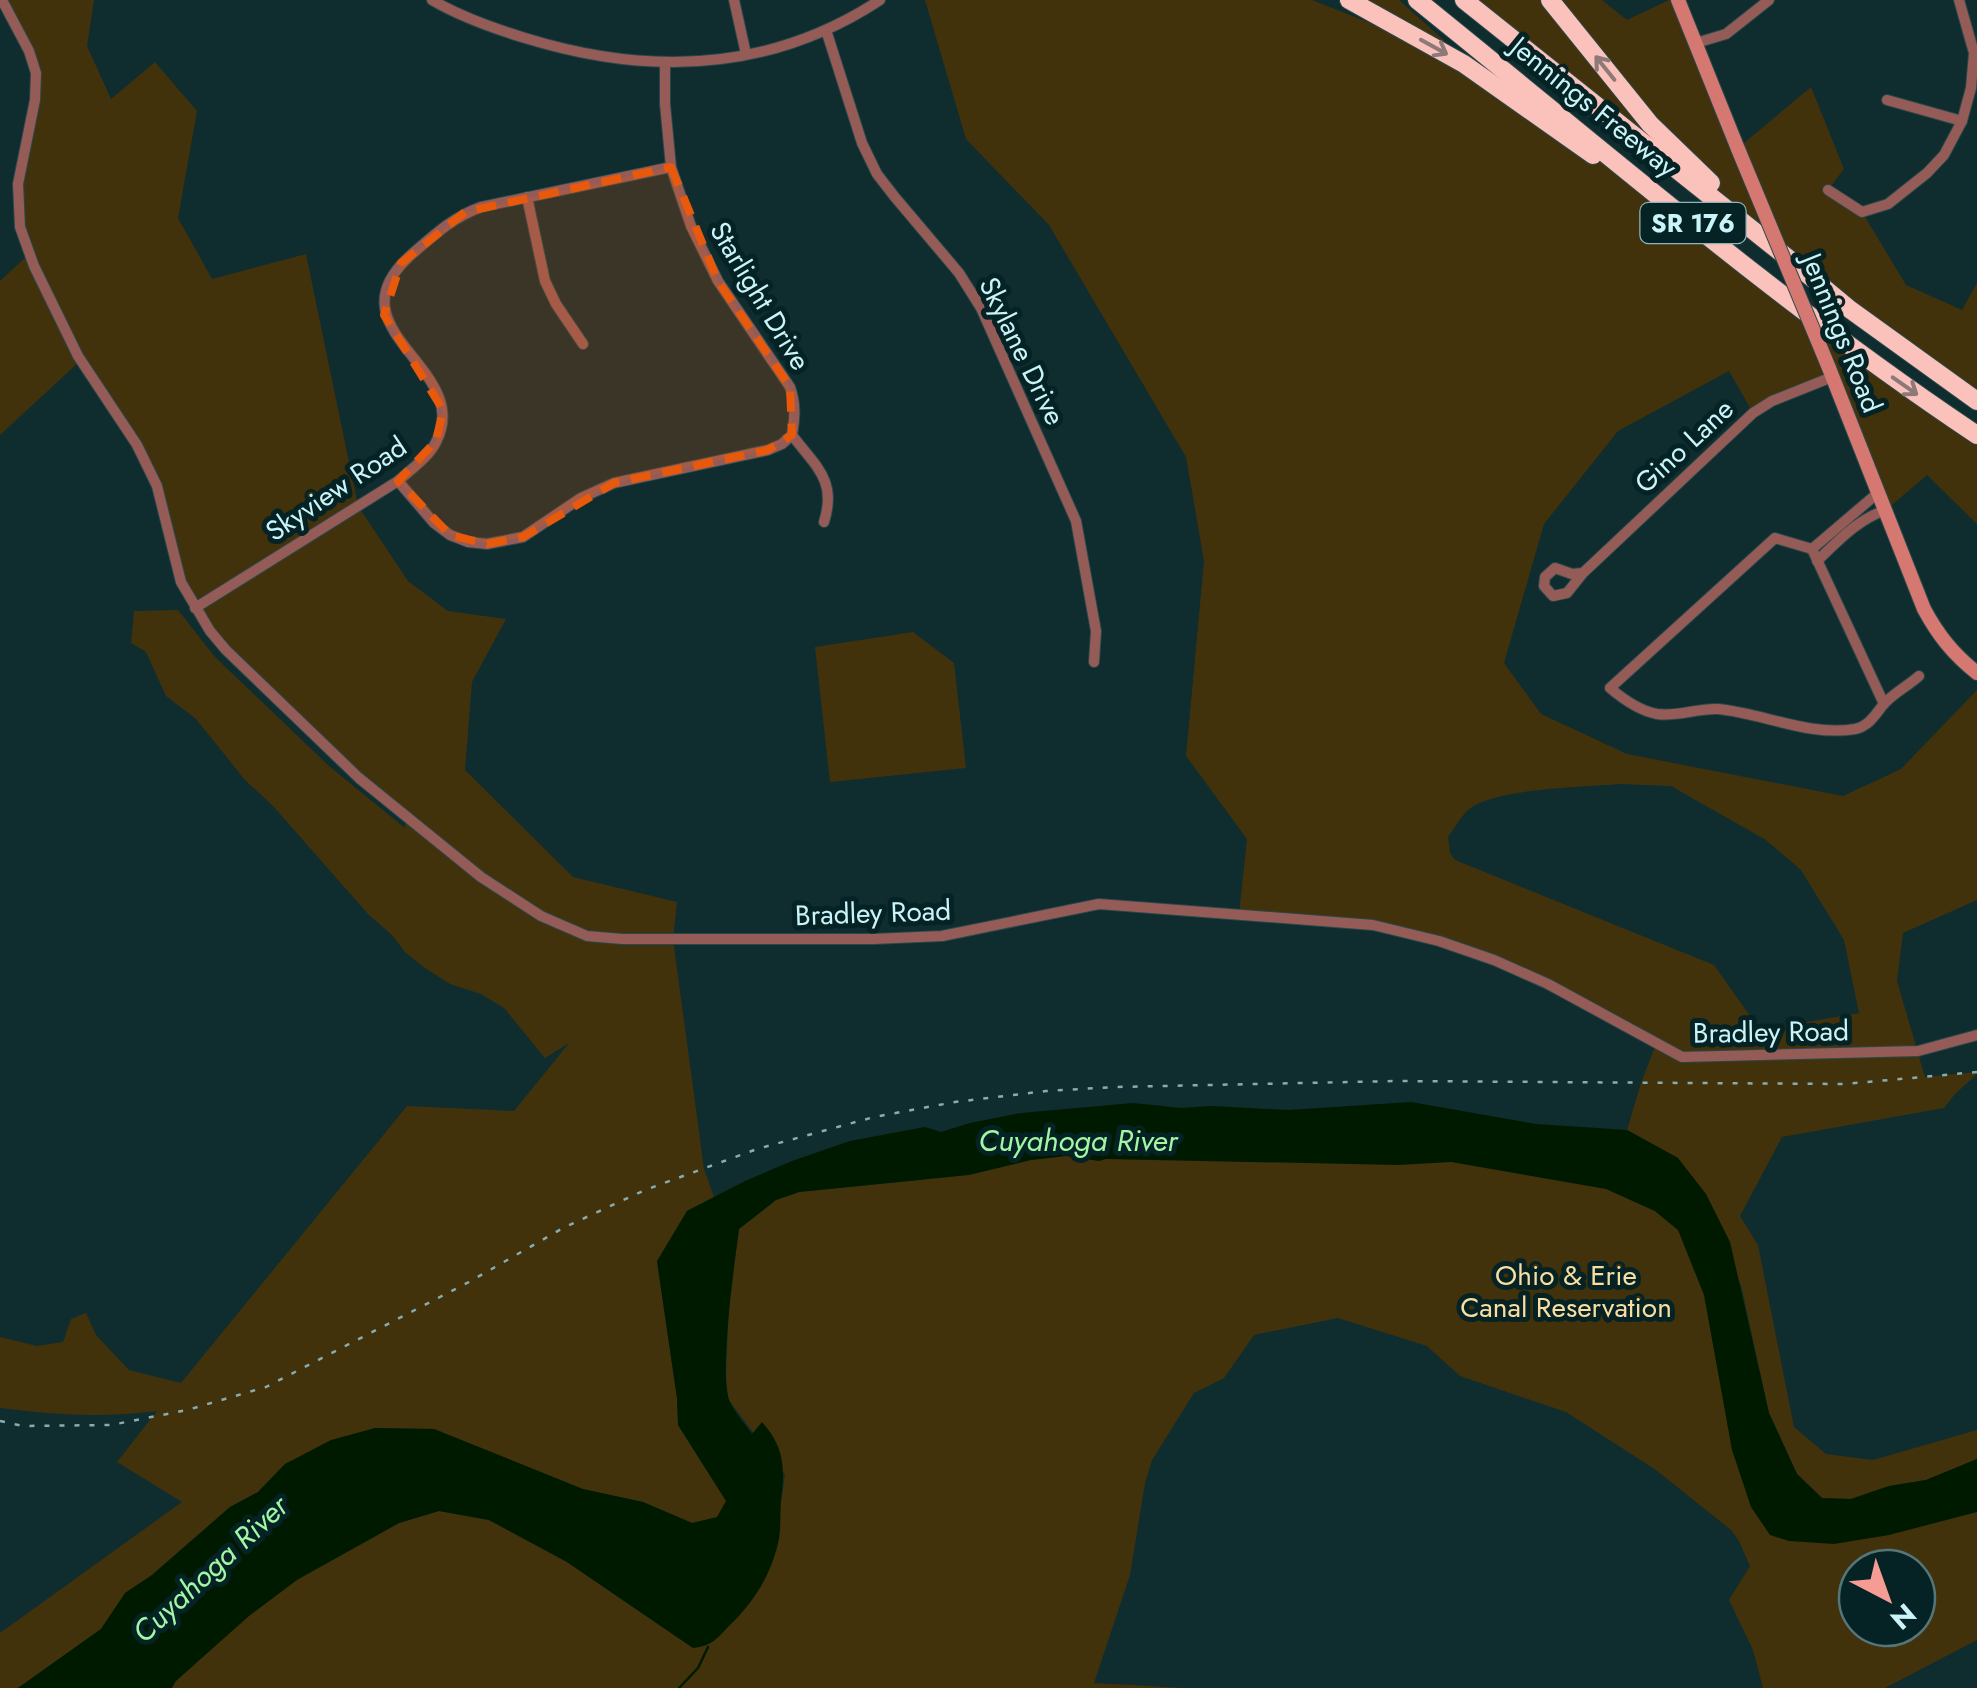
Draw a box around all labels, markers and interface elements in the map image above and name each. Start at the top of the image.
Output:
street label: Jennings Freeway [1499,24,1687,188]
one-way arrow [1419,38,1449,58]
one-way arrow [1595,55,1616,82]
road number: SR 176 [1640,203,1746,243]
street label: Starlight Drive [699,214,821,378]
street label: Jennings Road [1790,243,1893,419]
street label: Skylane Drive [968,270,1076,432]
one-way arrow [1891,375,1918,396]
street label: Gino Lane [1625,389,1743,503]
street label: Skyview Road [257,427,415,551]
street label: Bradley Road [794,890,952,936]
street label: Bradley Road [1693,1010,1849,1054]
water label: Cuyahoga River [978,1119,1180,1162]
park label: Ohio & Erie Canal Reservation [1460,1255,1672,1328]
water label: Cuyahoga River [122,1484,299,1653]
north arrow [1837,1548,1937,1648]
text: N [1881,1594,1925,1639]

